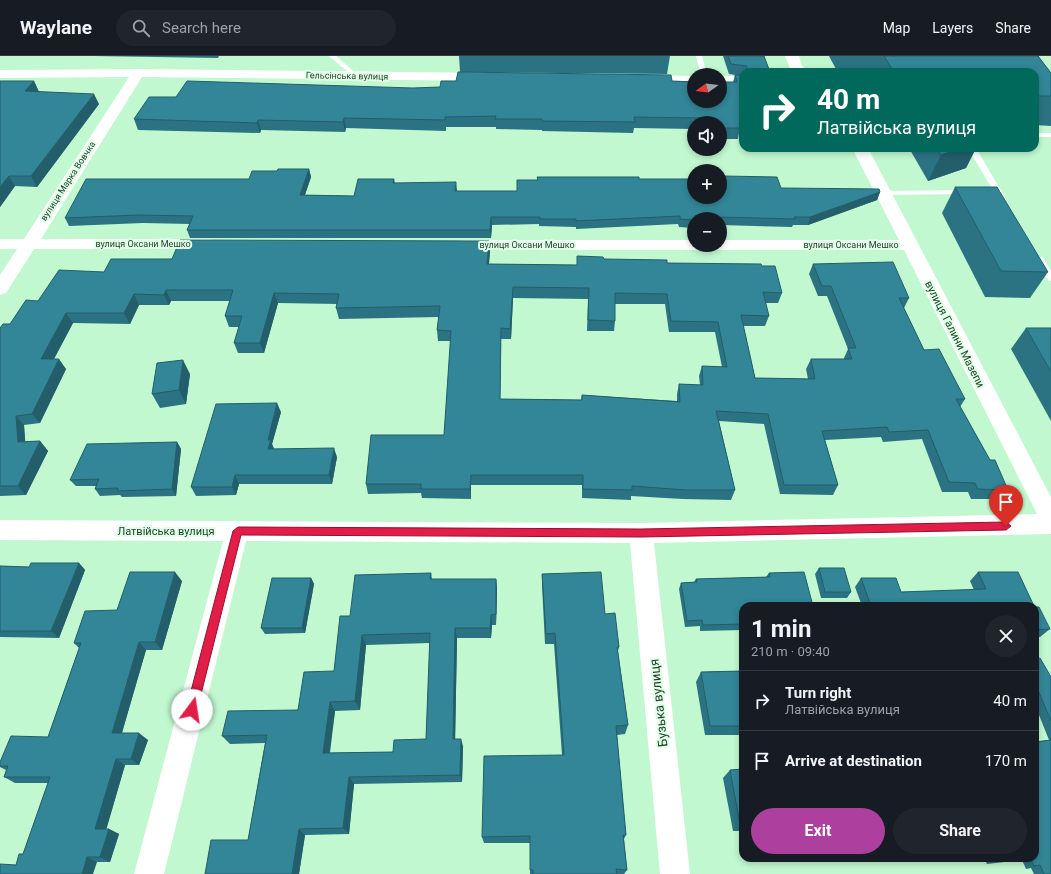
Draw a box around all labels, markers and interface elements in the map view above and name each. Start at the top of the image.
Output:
search box [116,10,396,46]
text: Waylane [20,16,92,39]
icon: search [130,17,152,39]
text: Search here [162,19,241,37]
text: Map [883,20,910,36]
text: Layers [932,20,973,36]
text: Share [995,20,1031,36]
north arrow [687,68,727,108]
map controls [687,68,727,252]
street label: Гельсінська вулиця [306,70,388,82]
text: 40 m [817,83,880,116]
icon: right [751,84,803,136]
button: sound [687,116,727,156]
text: Латвійська вулиця [817,117,976,138]
street label: вулиця Марка Вовчка [39,139,97,223]
button: + [687,164,727,204]
button: − [687,212,727,252]
street label: вулиця Оксани Мешко [95,239,191,249]
street label: вулиця Оксани Мешко [479,240,575,250]
street label: вулиця Оксани Мешко [803,240,899,250]
street label: вулиця Галини Мазепи [922,279,987,390]
pin [989,485,1023,526]
icon: arrive [995,491,1017,513]
street label: Латвійська вулиця [117,525,215,538]
text: 1 min [751,615,811,643]
button: close [985,615,1027,657]
text: 210 m · 09:40 [751,644,830,659]
street label: Бузька вулиця [646,658,671,748]
text: Turn right [785,684,851,702]
position arrow [171,689,213,731]
icon: right [751,690,773,712]
text: 40 m [993,692,1027,710]
text: Латвійська вулиця [785,702,900,717]
icon: arrive [751,750,773,772]
text: Arrive at destination [785,752,922,770]
text: 170 m [985,752,1027,770]
button: Exit [751,808,885,854]
button: Share [893,808,1027,854]

